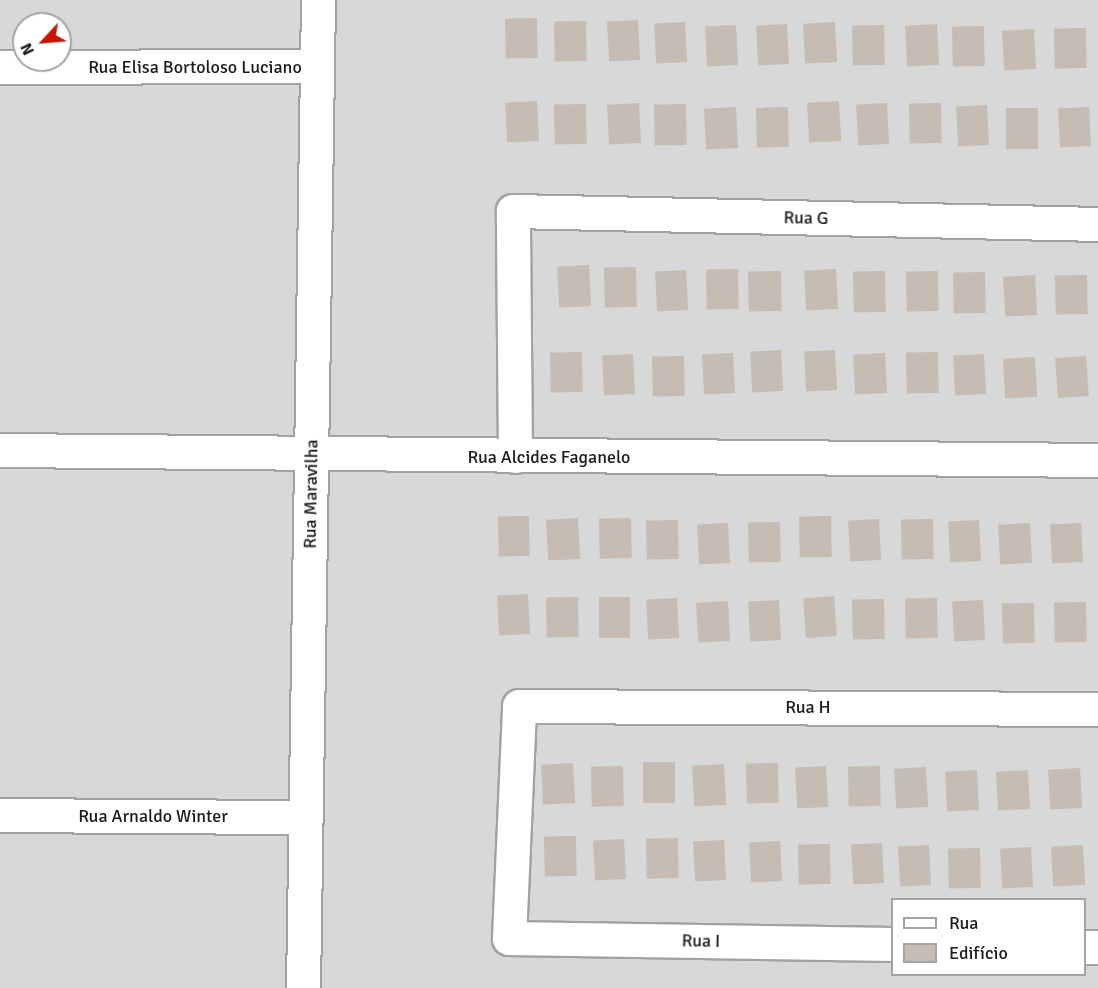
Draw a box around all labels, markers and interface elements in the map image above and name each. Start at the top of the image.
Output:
north arrow [12,12,72,72]
text: N [16,40,39,58]
street label: Rua Elisa Bortoloso Luciano [88,56,302,78]
street label: Rua G [783,207,829,229]
street label: Rua Maravilha [299,439,323,549]
street label: Rua Alcides Faganelo [468,446,630,468]
street label: Rua H [785,696,831,718]
street label: Rua Arnaldo Winter [78,805,228,827]
legend [891,898,1086,976]
text: Rua [949,912,978,934]
street label: Rua I [681,930,721,952]
text: Edifício [949,942,1008,964]

